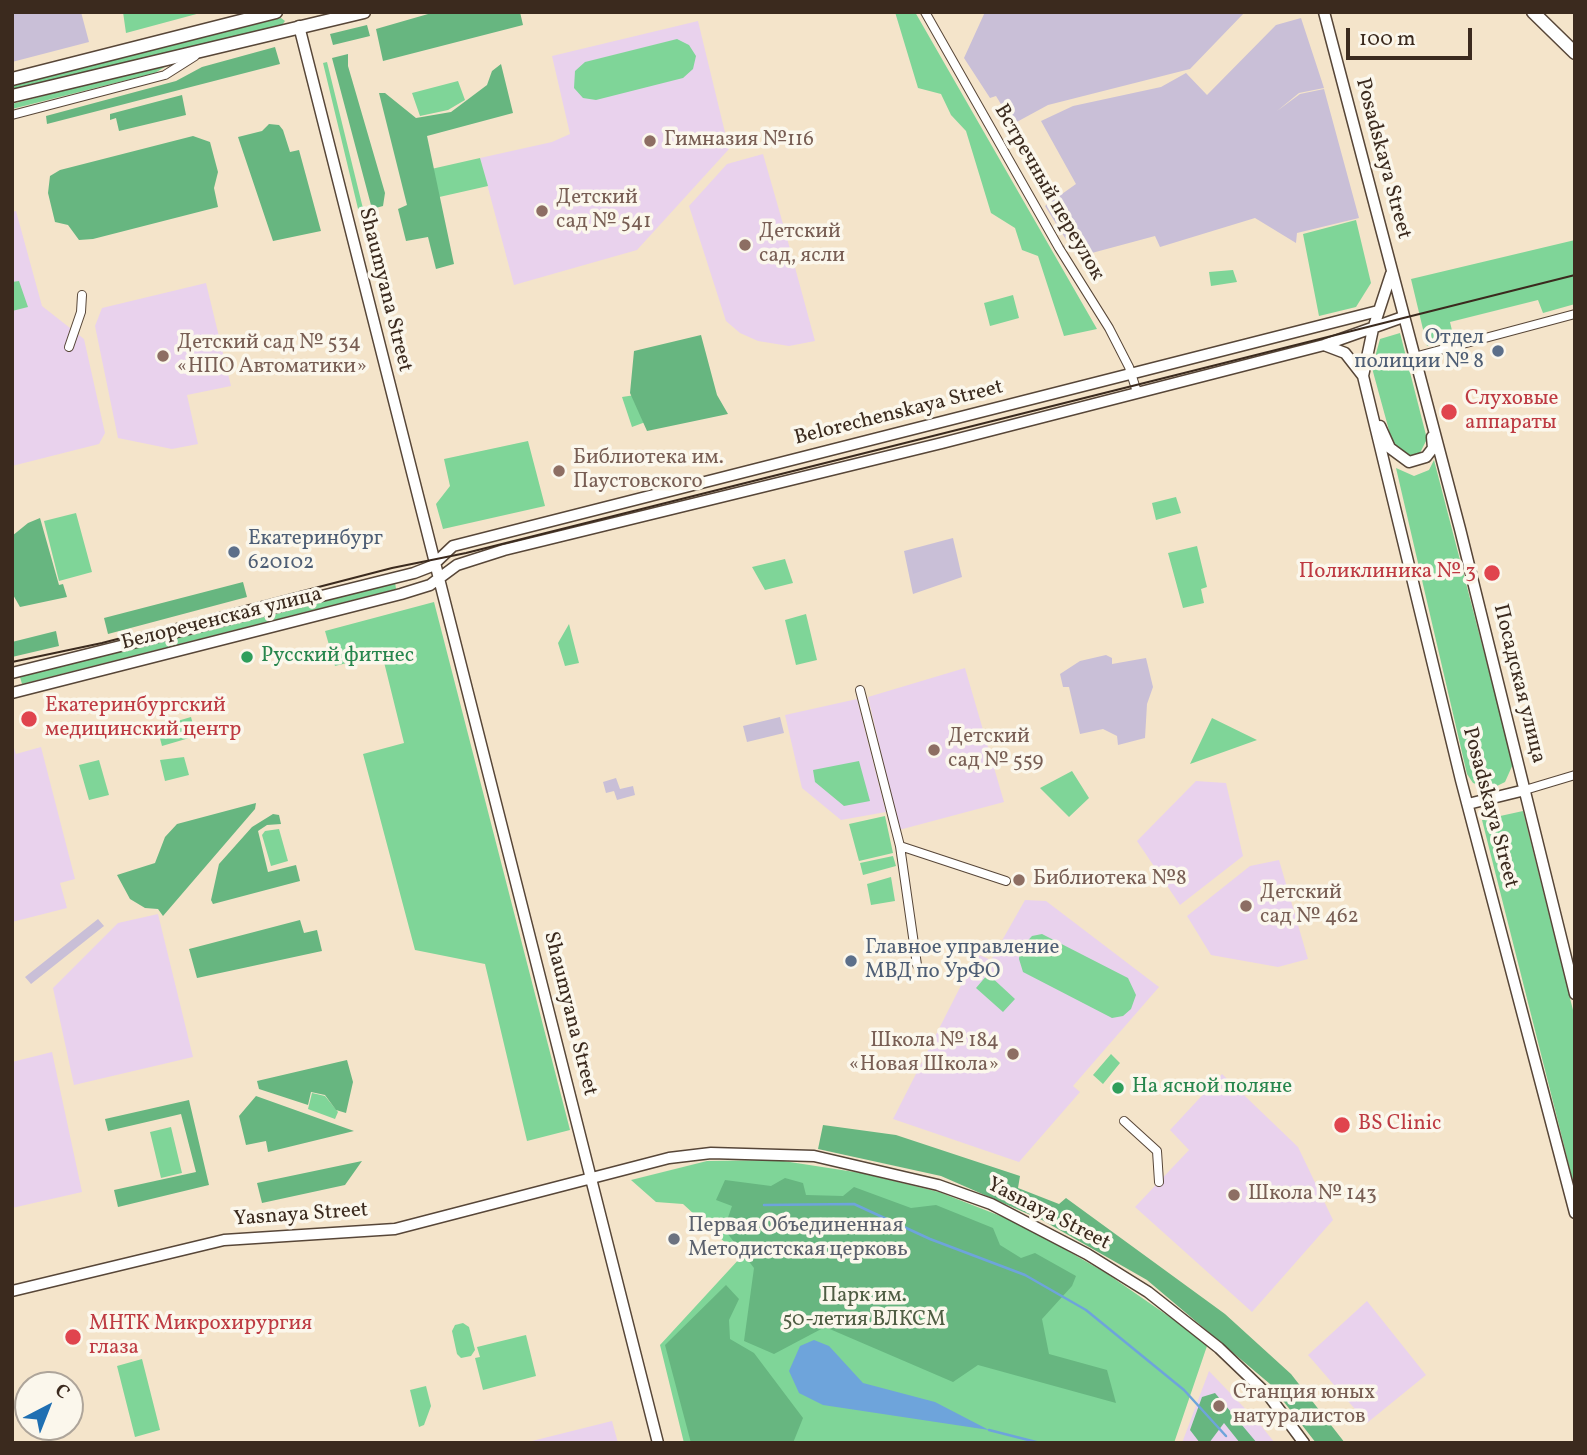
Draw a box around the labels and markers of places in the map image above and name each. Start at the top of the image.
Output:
place label: Гимназия №116 [664,128,814,154]
marker: Гимназия №116 [642,133,658,149]
place label: Детский сад № 541 [556,186,651,236]
marker: Детский сад № 541 [534,203,550,219]
place label: Детский сад, ясли [759,220,845,270]
marker: Детский сад, ясли [737,237,753,253]
place label: Отдел полиции № 8 [1354,326,1484,376]
place label: Детский сад № 534 «НПО Автоматики» [177,331,367,381]
marker: Отдел полиции № 8 [1490,343,1506,359]
marker: Детский сад № 534 «НПО Автоматики» [155,348,171,364]
place label: Слуховые аппараты [1465,387,1558,437]
marker: Слуховые аппараты [1439,402,1459,422]
place label: Библиотека им. Паустовского [573,446,724,496]
marker: Библиотека им. Паустовского [551,463,567,479]
place label: Екатеринбург 620102 [248,527,383,577]
marker: Екатеринбург 620102 [226,544,242,560]
place label: Поликлиника № 3 [1299,560,1476,586]
marker: Поликлиника № 3 [1482,563,1502,583]
place label: Русский фитнес [261,644,414,670]
marker: Русский фитнес [239,649,255,665]
place label: Екатеринбургский медицинский центр [45,694,241,744]
marker: Екатеринбургский медицинский центр [19,709,39,729]
place label: Детский сад № 559 [948,725,1043,775]
marker: Детский сад № 559 [926,742,942,758]
place label: Библиотека №8 [1033,867,1187,893]
marker: Библиотека №8 [1011,872,1027,888]
place label: Детский сад № 462 [1260,881,1359,931]
marker: Детский сад № 462 [1238,898,1254,914]
place label: Главное управление МВД по УрФО [865,936,1059,986]
marker: Главное управление МВД по УрФО [843,953,859,969]
place label: Школа № 184 «Новая Школа» [849,1029,999,1079]
marker: Школа № 184 «Новая Школа» [1005,1046,1021,1062]
place label: На ясной поляне [1132,1075,1292,1101]
marker: На ясной поляне [1110,1080,1126,1096]
place label: BS Clinic [1358,1112,1441,1138]
marker: BS Clinic [1332,1115,1352,1135]
place label: Школа № 143 [1248,1182,1377,1208]
marker: Школа № 143 [1226,1187,1242,1203]
place label: Первая Объединенная Методистская церковь [688,1214,908,1264]
marker: Первая Объединенная Методистская церковь [666,1231,682,1247]
place label: МНТК Микрохирургия глаза [89,1312,312,1362]
marker: МНТК Микрохирургия глаза [63,1327,83,1347]
place label: Станция юных натуралистов [1233,1381,1375,1431]
marker: Станция юных натуралистов [1211,1398,1227,1414]

